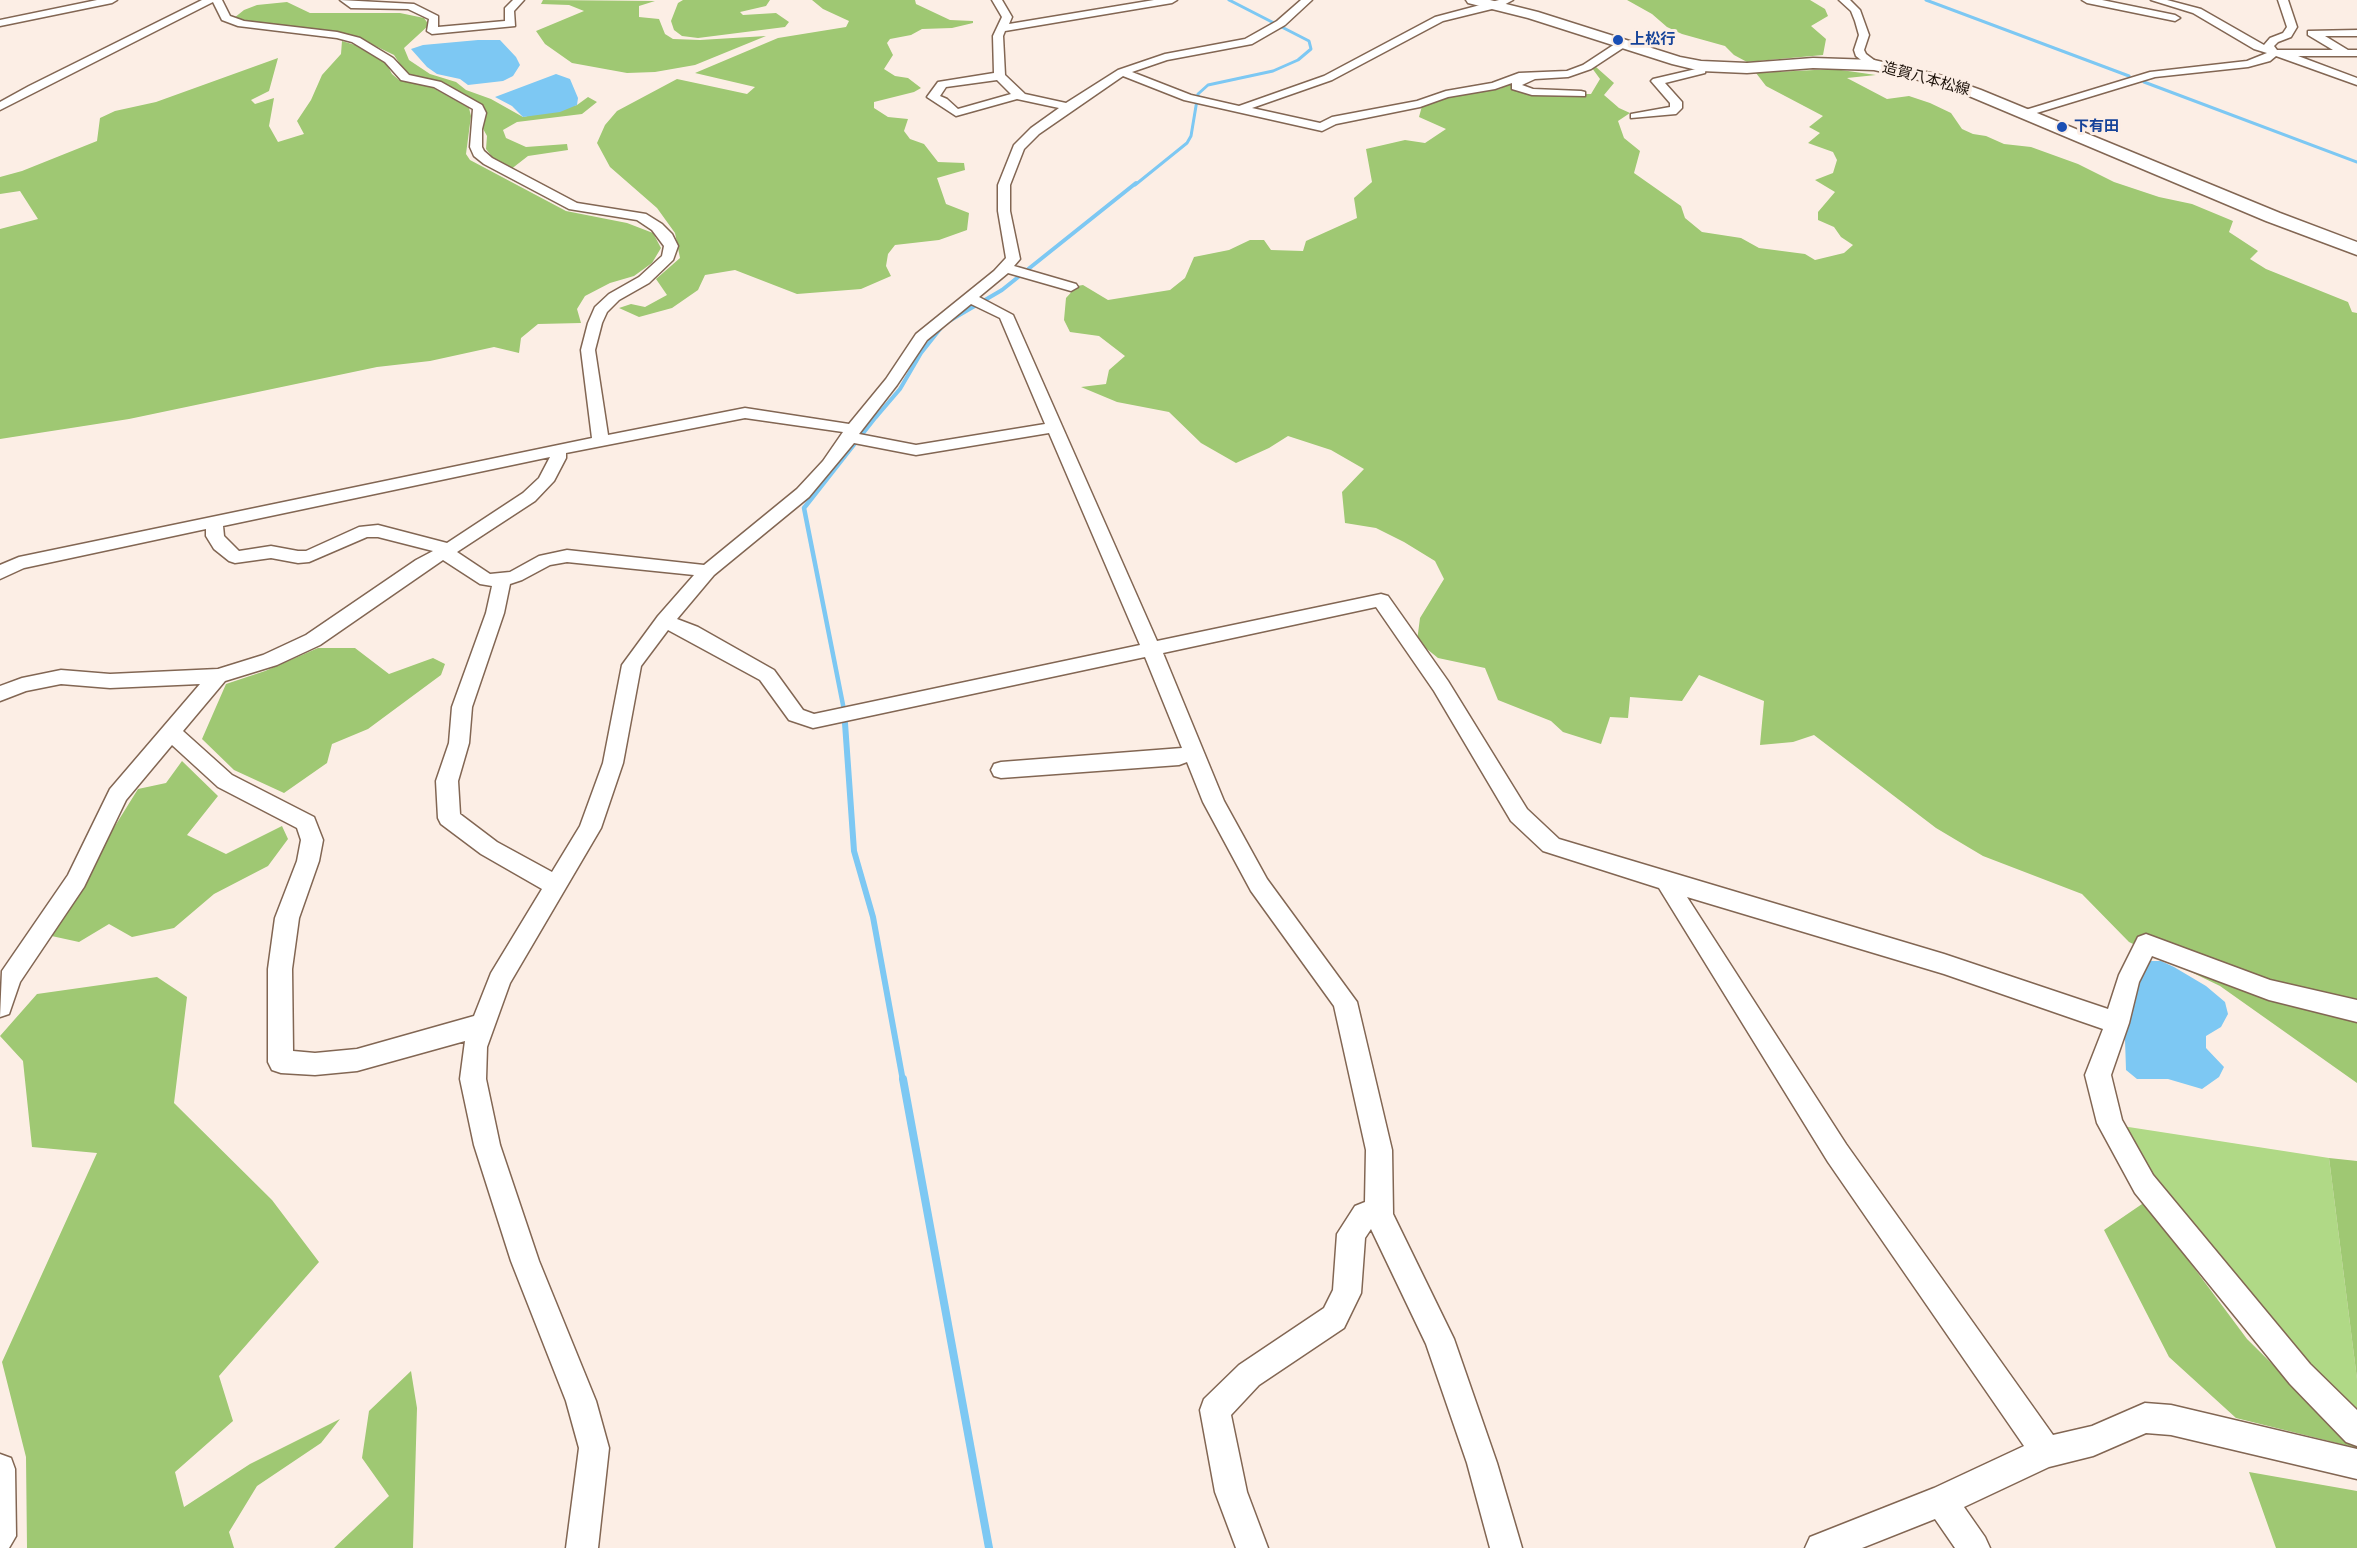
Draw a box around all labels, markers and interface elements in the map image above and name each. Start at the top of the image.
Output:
place label: 上松行 [1630,31,1675,49]
marker: 上松行 [1611,33,1625,47]
street label: 造賀八本松線 [1880,59,1972,99]
place label: 下有田 [2074,118,2119,136]
marker: 下有田 [2055,120,2069,134]

